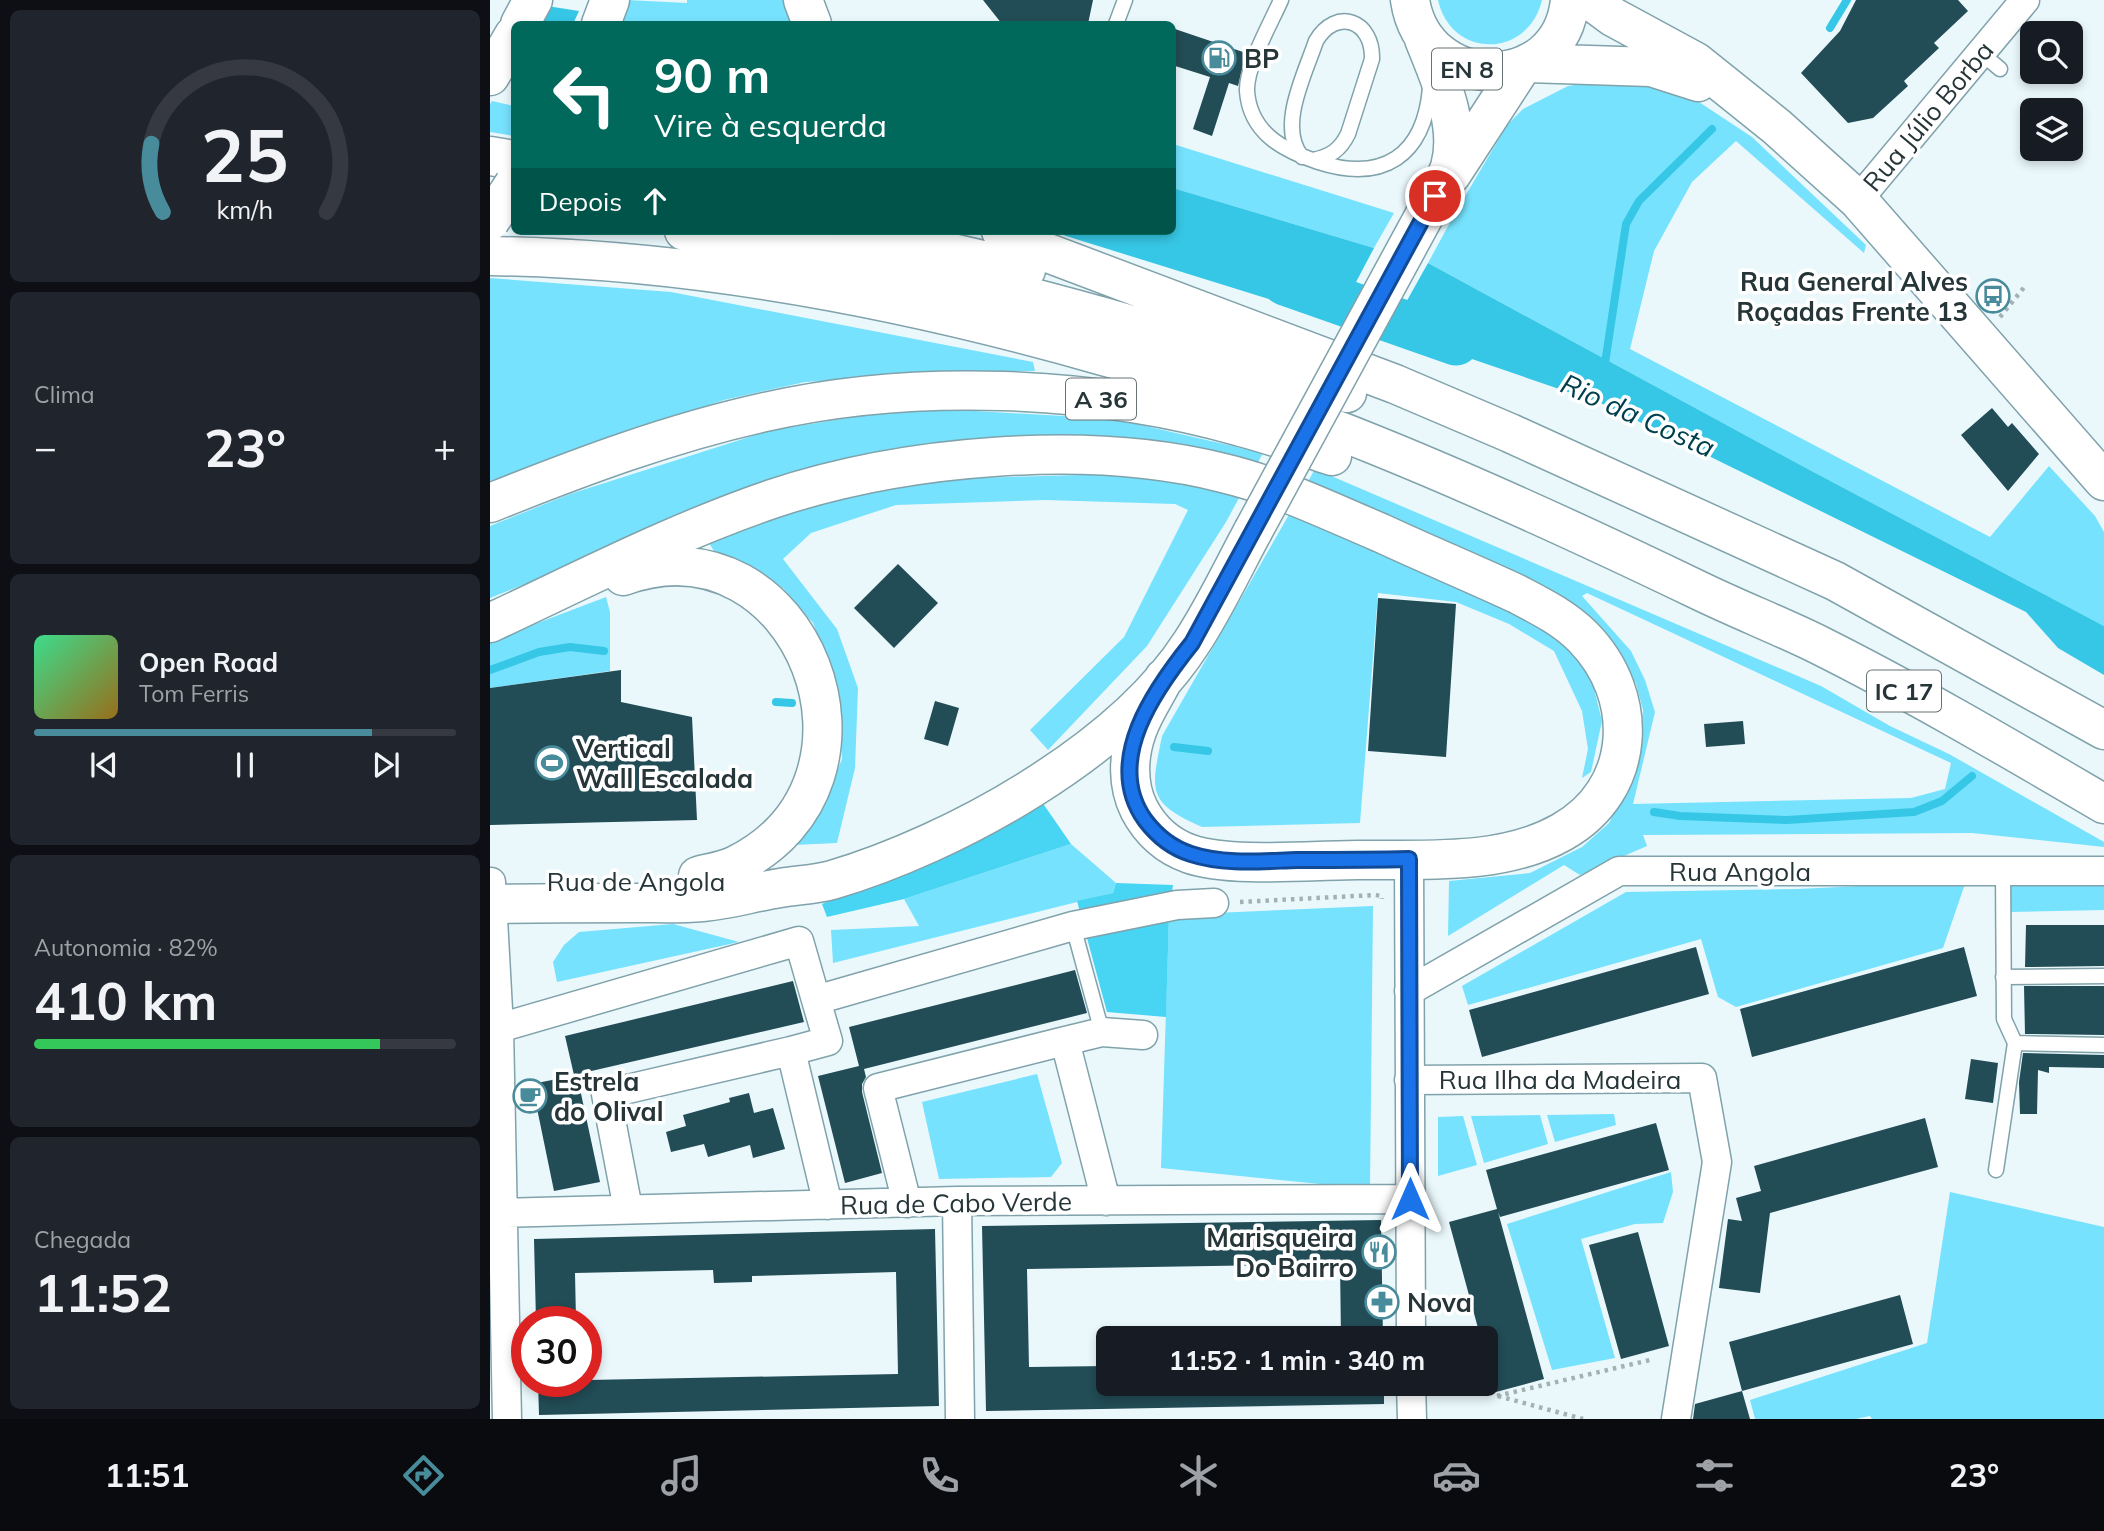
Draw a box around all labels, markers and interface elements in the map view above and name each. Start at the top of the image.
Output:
map controls [2020,21,2083,161]
button: search [2020,21,2083,84]
street label: Rua Júlio Borba [1856,34,2000,198]
fuel station icon: BP [1200,39,1238,77]
place label: BP [1244,42,1279,75]
text: 90 m [654,44,770,105]
road number: EN 8 [1432,48,1502,90]
icon: left [539,49,630,140]
button: layers [2020,98,2083,161]
text: Vire à esquerda [654,105,887,145]
text: 25 [201,109,289,200]
pin [1405,166,1465,226]
icon: arrive [1416,177,1454,215]
icon: ahead [636,182,674,220]
text: Depois [539,185,622,218]
text: km/h [217,194,273,225]
place label: Rua General Alves Roçadas Frente 13 [1736,265,1968,328]
bus stop icon: Rua General Alves Roçadas Frente 13 [1974,277,2012,315]
water label: Rio da Costa [1556,366,1720,464]
road number: A 36 [1066,378,1136,420]
text: Clima [34,380,95,409]
text: 23° [204,415,286,480]
text: − [34,423,57,471]
text: + [433,423,456,471]
text: Open Road [139,646,278,679]
road number: IC 17 [1867,670,1941,712]
text: Tom Ferris [139,679,249,708]
place label: Vertical Wall Escalada [575,732,753,795]
sports icon: Vertical Wall Escalada [533,744,571,782]
icon: previous [85,746,123,784]
icon: pause [226,746,264,784]
icon: next [367,746,405,784]
street label: Rua Angola [1669,855,1811,888]
street label: Rua de Angola [547,865,725,898]
text: Autonomia · 82% [34,933,218,962]
text: 410 km [34,968,217,1033]
street label: Rua Ilha da Madeira [1439,1063,1681,1096]
place label: Estrela do Olival [554,1065,663,1128]
cafe icon: Estrela do Olival [511,1077,549,1115]
position arrow [1373,1162,1447,1236]
street label: Rua de Cabo Verde [840,1184,1072,1222]
place label: Marisqueira Do Bairro [1206,1221,1354,1284]
text: Chegada [34,1225,131,1254]
restaurant icon: Marisqueira Do Bairro [1360,1233,1398,1271]
text: 11:52 [34,1260,172,1325]
pharmacy icon: Nova [1363,1283,1401,1321]
place label: Nova [1407,1286,1472,1319]
speed limit sign: 30 [511,1306,602,1397]
text: 11:52 · 1 min · 340 m [1169,1344,1425,1377]
icon: directions [399,1451,448,1500]
icon: music [657,1451,706,1500]
icon: phone [915,1451,964,1500]
icon: climate [1174,1451,1223,1500]
icon: car [1432,1451,1481,1500]
icon: filters [1690,1451,1739,1500]
text: 11:51 [105,1455,189,1495]
text: 23° [1949,1455,1999,1495]

